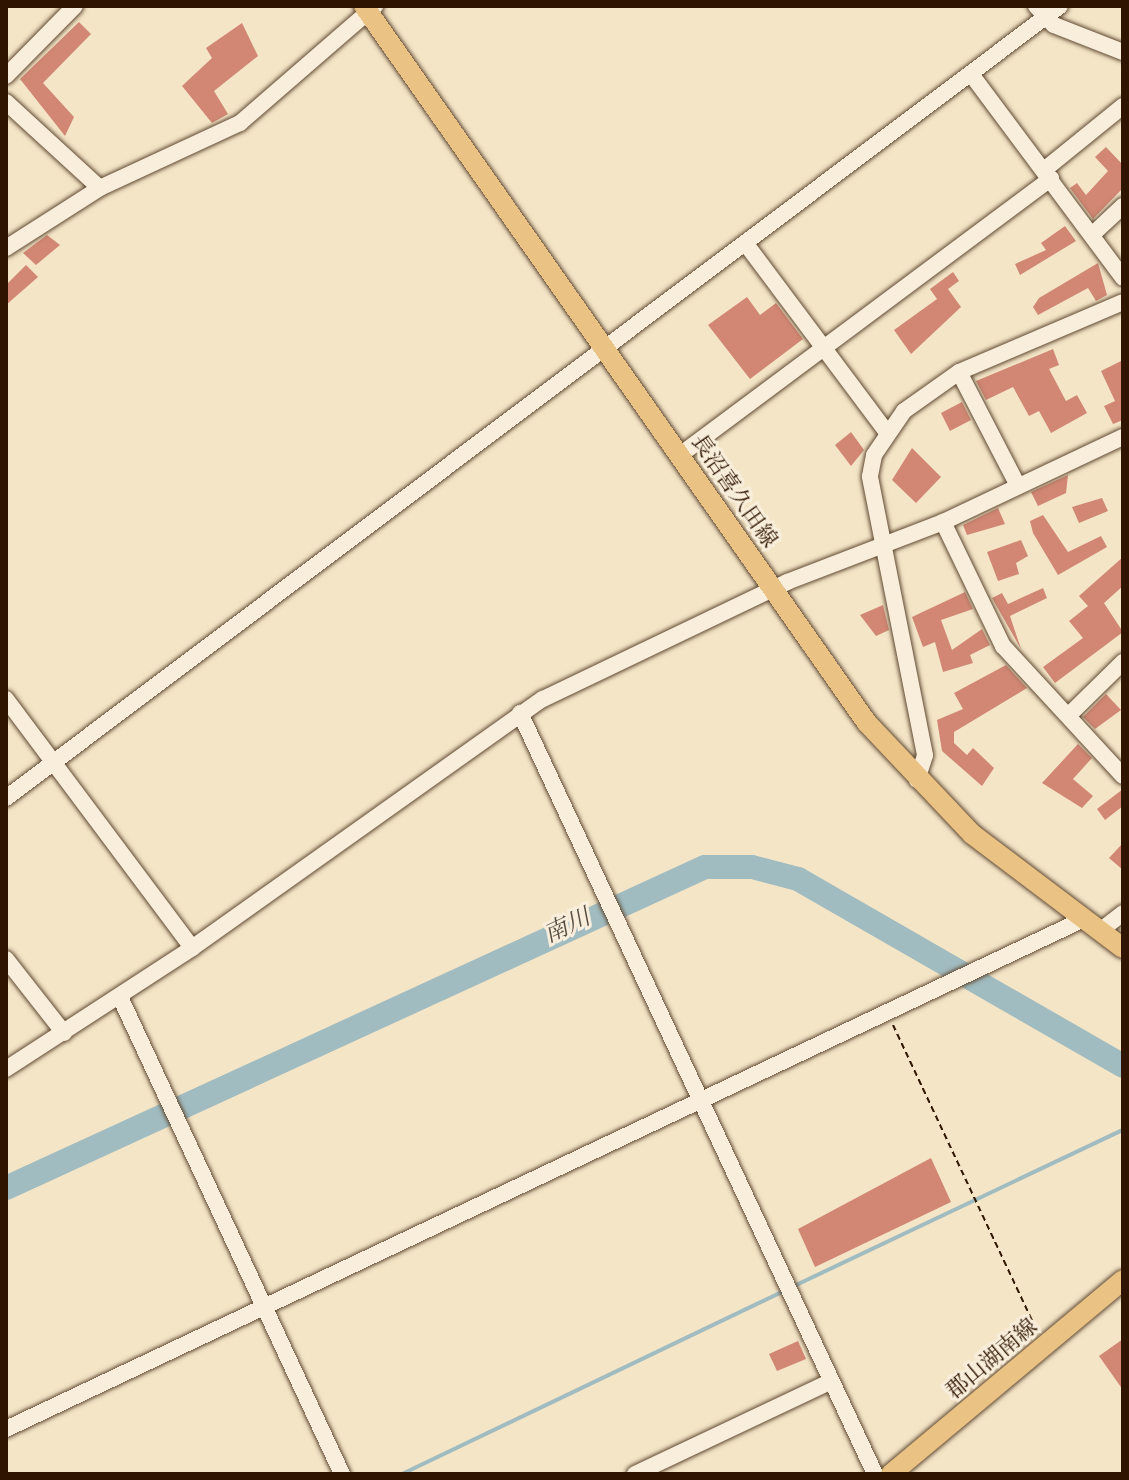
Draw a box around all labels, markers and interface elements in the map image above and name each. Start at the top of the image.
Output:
street label: 長沼喜久田線 [685,429,783,553]
water label: 南川 [539,903,595,949]
street label: 郡山湖南線 [941,1314,1043,1404]

